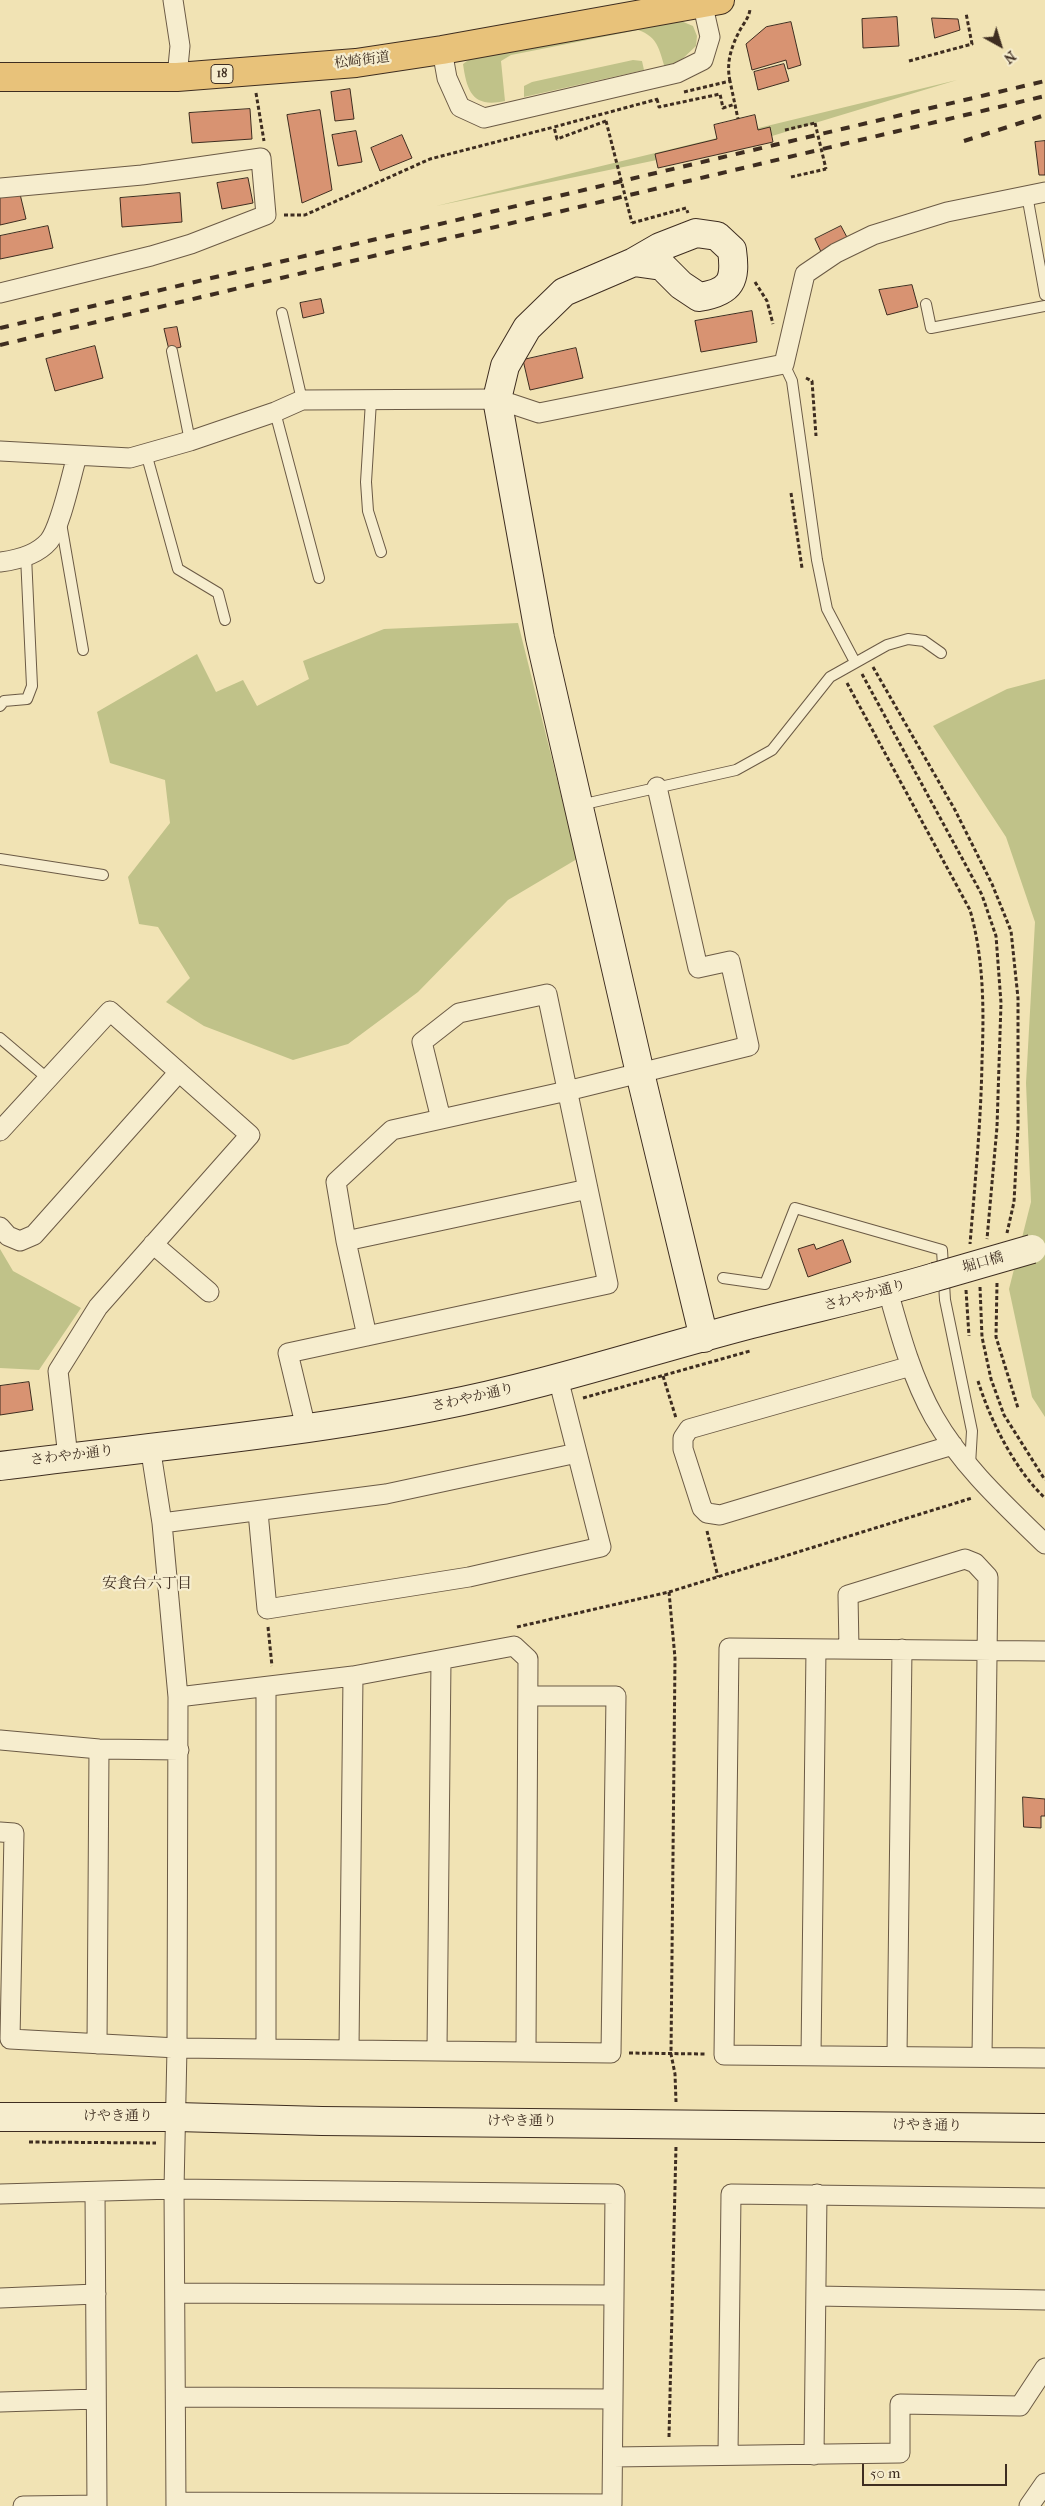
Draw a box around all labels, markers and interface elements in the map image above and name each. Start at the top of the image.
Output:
north arrow [975,20,1025,70]
text: N [1000,47,1019,67]
street label: 松崎街道 [333,49,391,73]
road number: 18 [211,64,233,84]
street label: 堀口橋 [960,1249,1006,1277]
street label: さわやか通り [822,1277,908,1315]
street label: さわやか通り [430,1380,516,1416]
street label: さわやか通り [29,1443,115,1469]
district label: 安食台六丁目 [102,1575,192,1593]
street label: けやき通り [83,2109,153,2125]
street label: けやき通り [487,2114,557,2130]
street label: けやき通り [892,2117,962,2135]
scale bar [865,2454,1010,2486]
text: 50 m [870,2464,900,2482]

